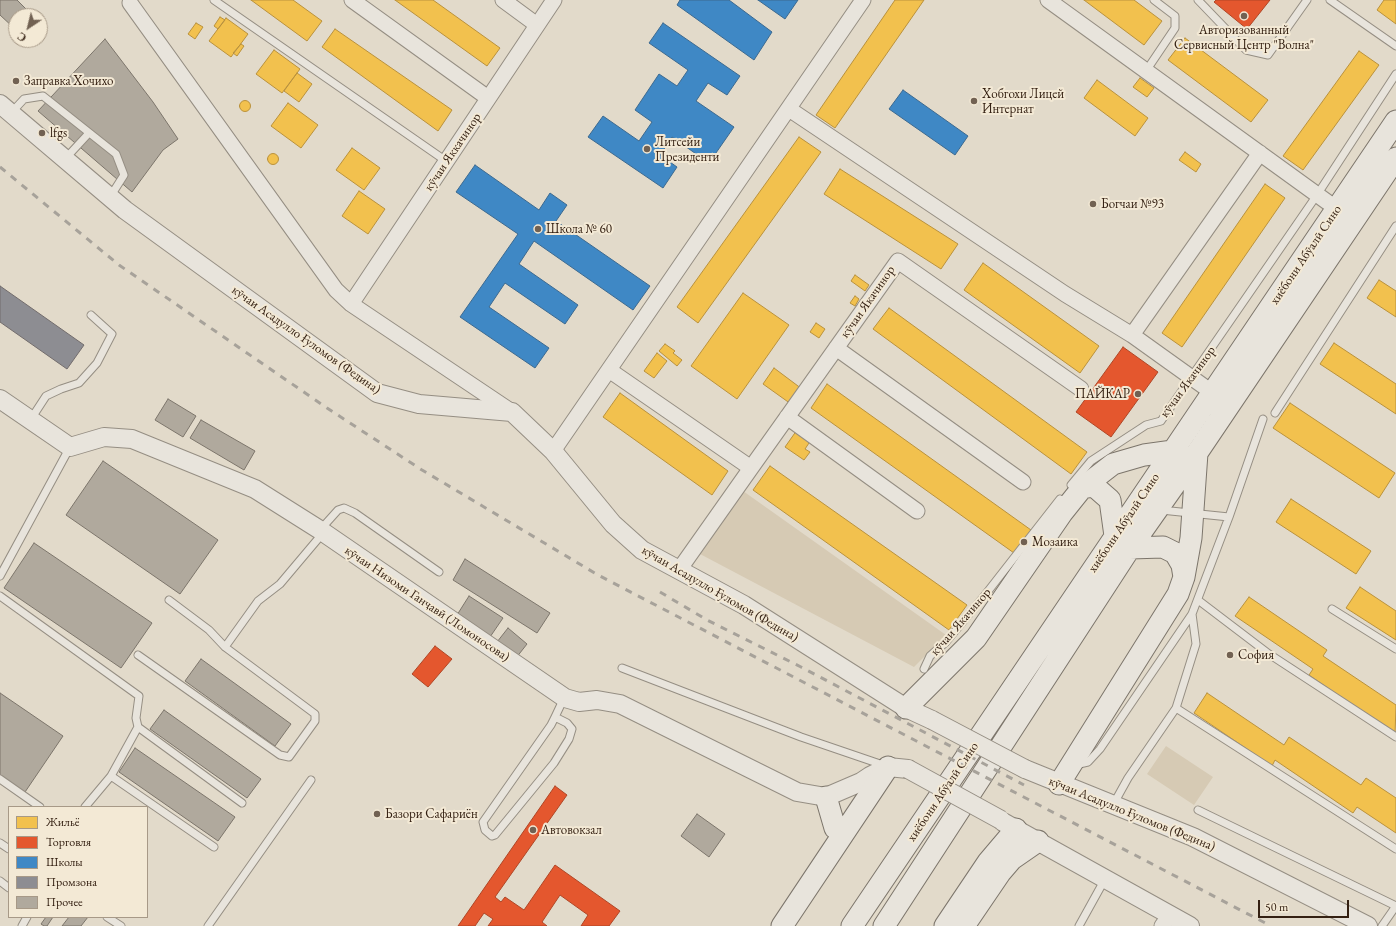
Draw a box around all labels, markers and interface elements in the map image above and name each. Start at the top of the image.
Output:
north arrow [8,8,48,48]
marker: Авторизованный Сервисный Центр "Волна" [1239,11,1249,21]
place label: Авторизованный Сервисный Центр "Волна" [1174,22,1314,53]
text: С [14,29,29,45]
place label: Заправка Хочихо [24,73,113,89]
marker: Заправка Хочихо [11,76,21,86]
place label: Хобгохи Лицей Интернат [982,86,1064,117]
marker: Хобгохи Лицей Интернат [969,96,979,106]
street label: кӯчаи Яккачинор [421,110,485,194]
place label: lfgs [50,125,67,141]
marker: lfgs [37,128,47,138]
place label: Литсейи Президенти [655,134,719,165]
marker: Литсейи Президенти [642,144,652,154]
place label: Богчаи №93 [1101,196,1164,212]
marker: Богчаи №93 [1088,199,1098,209]
street label: хиёбони Абӯалӣ Сино [1267,202,1345,308]
place label: Школа № 60 [546,221,612,237]
marker: Школа № 60 [533,224,543,234]
street label: кӯчаи Якачинор [837,263,899,341]
street label: кӯчаи Асадулло Ғуломов (Федина) [229,282,383,398]
street label: кӯчаи Якачинор [1157,343,1219,421]
place label: ПАЙКАР [1075,386,1130,402]
marker: ПАЙКАР [1133,389,1143,399]
street label: хиёбони Абӯалӣ Сино [1085,470,1163,576]
place label: Мозаика [1032,534,1078,550]
marker: Мозаика [1019,537,1029,547]
street label: кӯчаи Низоми Ганҷавӣ (Ломоносова) [342,543,512,665]
street label: кӯчаи Асадулло Ғуломов (Федина) [639,543,801,645]
street label: кӯчаи Якачинор [927,585,995,659]
place label: София [1238,647,1274,663]
marker: София [1225,650,1235,660]
street label: хиёбони Абӯалӣ Сино [904,739,982,845]
street label: кӯчаи Асадулло Ғуломов (Федина) [1046,773,1218,855]
legend [8,806,148,918]
place label: Базори Сафариён [385,806,478,822]
marker: Базори Сафариён [372,809,382,819]
text: Жильё [46,814,79,830]
place label: Автовокзал [541,822,602,838]
marker: Автовокзал [528,825,538,835]
text: Торговля [46,834,91,850]
text: Школы [46,854,83,870]
text: Промзона [46,874,97,890]
scale bar [1260,892,1351,918]
text: Прочее [46,894,83,910]
text: 50 m [1265,899,1288,915]

